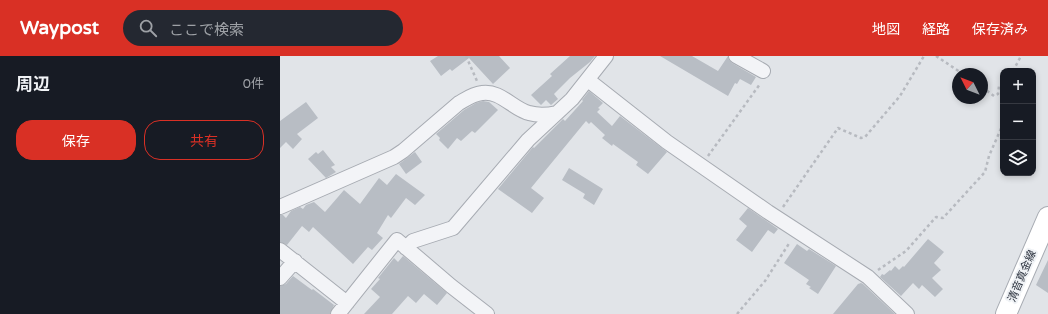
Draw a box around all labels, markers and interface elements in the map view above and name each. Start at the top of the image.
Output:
search box [123,10,403,46]
text: Waypost [20,17,99,39]
icon: search [137,17,159,39]
text: ここで検索 [169,21,244,39]
text: 地図 [872,21,900,38]
text: 経路 [922,21,950,38]
text: 保存済み [972,21,1028,38]
north arrow [952,68,988,104]
map controls [1000,68,1036,176]
button: + [1000,68,1036,104]
text: 周辺 [16,74,50,95]
text: 0件 [243,76,264,92]
button: − [1000,104,1036,140]
button: 保存 [16,120,136,160]
button: 共有 [144,120,264,160]
button: layers [1000,140,1036,176]
street label: 清音真金線 [1005,248,1039,304]

